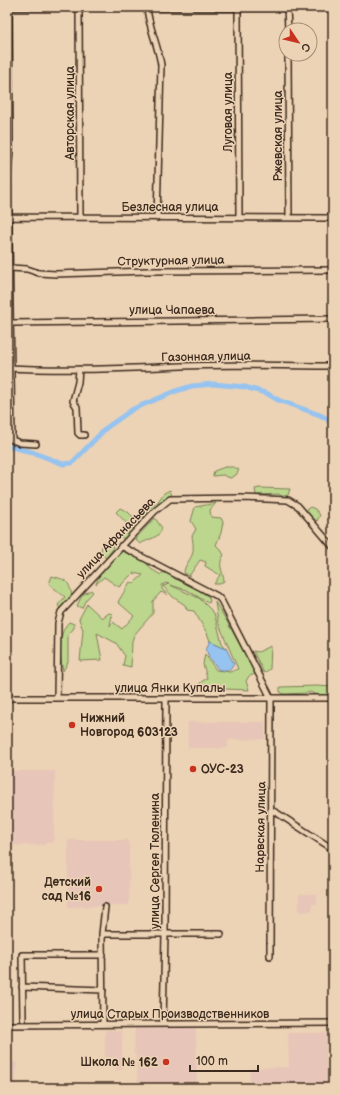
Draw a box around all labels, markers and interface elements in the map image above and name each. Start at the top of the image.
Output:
north arrow [278,22,318,62]
text: С [298,41,313,55]
street label: Авторская улица [63,66,78,161]
street label: Луговая улица [221,72,236,153]
street label: Ржевская улица [271,90,286,182]
street label: Безлесная улица [121,200,219,215]
street label: Структурная улица [117,253,225,269]
street label: улица Чапаева [129,303,215,318]
street label: Газонная улица [161,349,251,365]
street label: улица Афанасьева [74,494,158,582]
street label: улица Янки Купалы [115,681,225,696]
place label: Нижний Новгород 603123 [80,711,178,740]
marker: Нижний Новгород 603123 [67,720,77,730]
place label: ОУС-23 [201,762,244,777]
marker: ОУС-23 [188,764,198,774]
street label: Нарвская улица [253,781,269,873]
street label: улица Сергея Тюленина [148,793,163,929]
place label: Детский сад №16 [42,875,91,904]
marker: Детский сад №16 [94,884,104,894]
street label: улица Старых Производственников [71,1007,270,1022]
scale bar [190,1047,258,1073]
text: 100 m [196,1054,228,1069]
place label: Школа № 162 [80,1055,159,1070]
marker: Школа № 162 [161,1057,171,1067]

